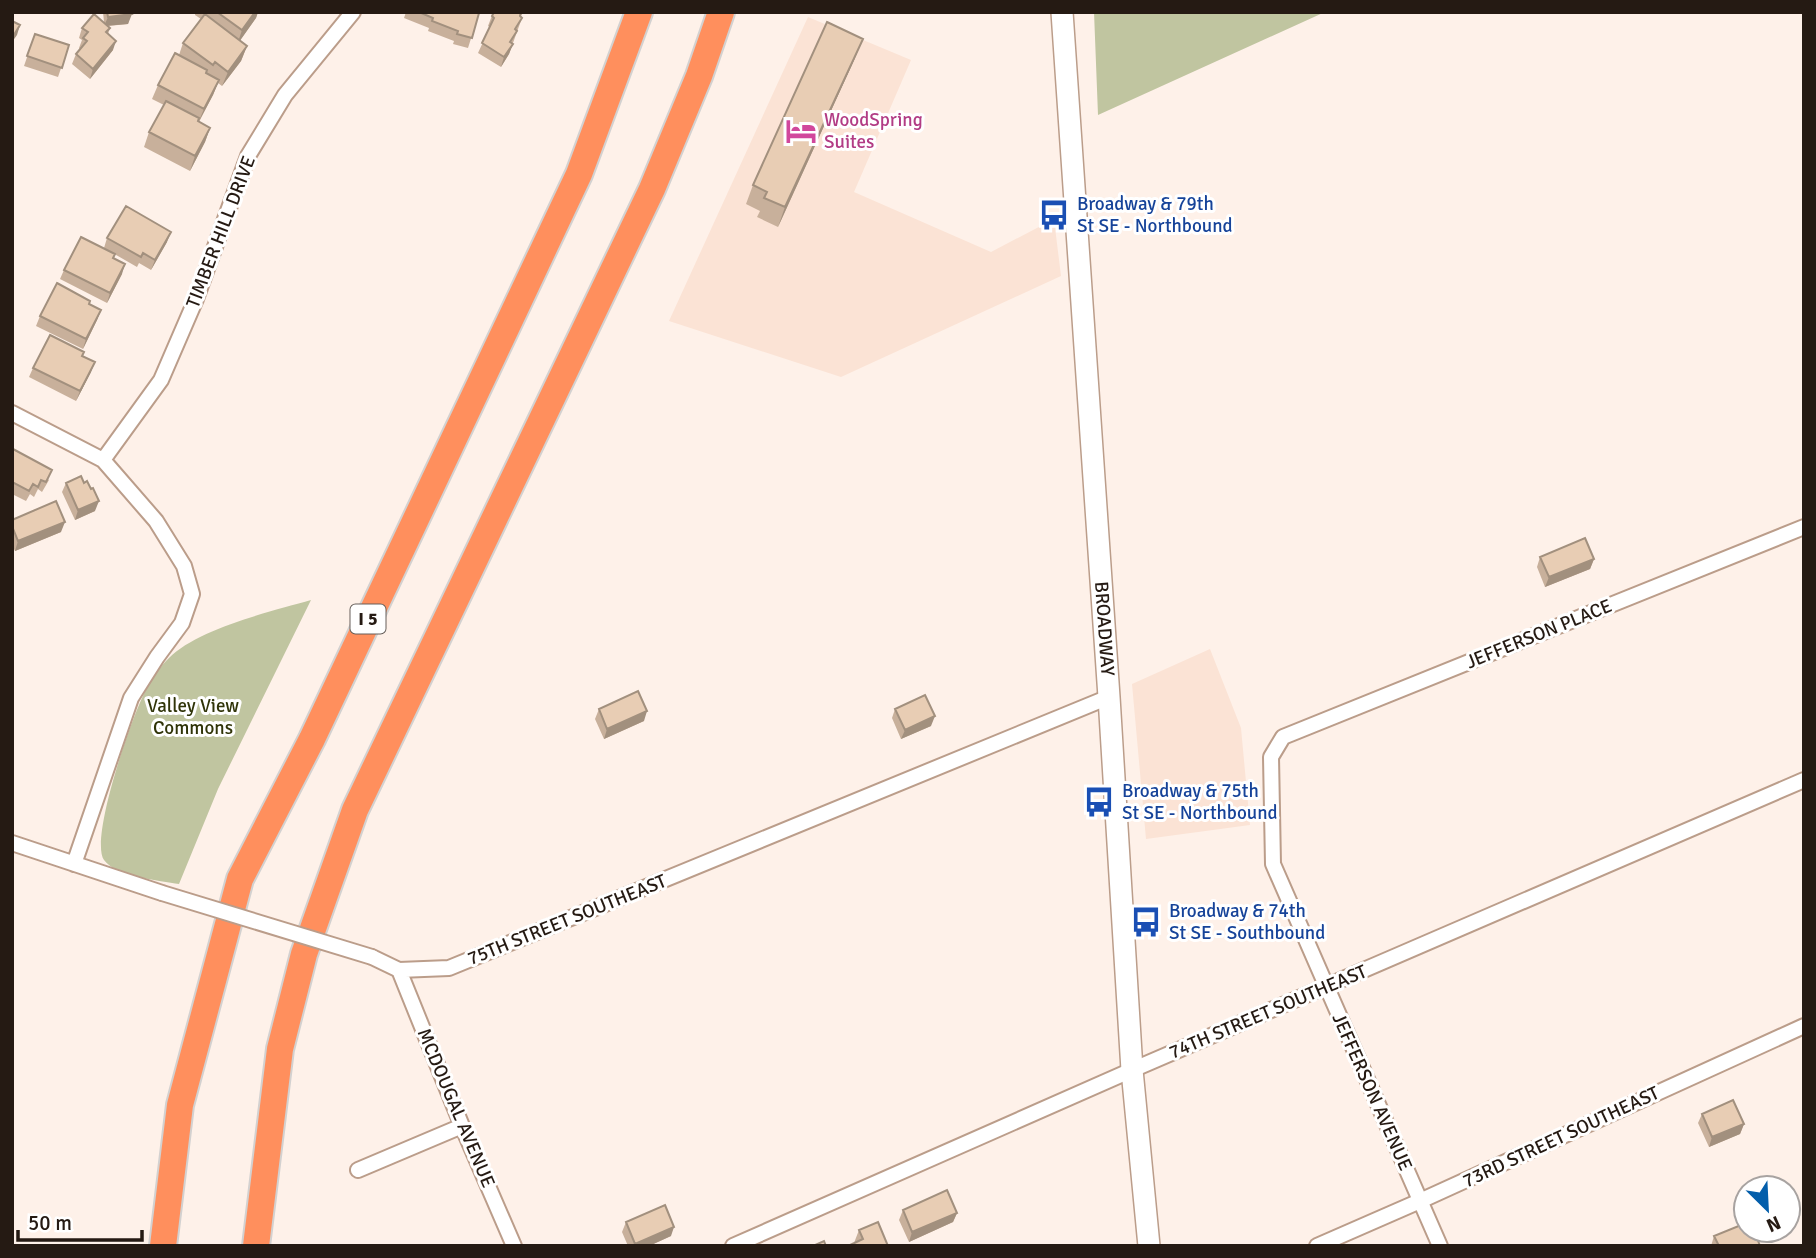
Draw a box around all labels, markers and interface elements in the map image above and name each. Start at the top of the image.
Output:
place label: WoodSpring Suites [824,108,923,154]
hotel icon: WoodSpring Suites [784,114,818,148]
street label: TIMBER HILL DRIVE [181,152,261,312]
place label: Broadway & 79th St SE - Northbound [1077,192,1233,238]
bus stop icon: Broadway & 79th St SE - Northbound [1037,198,1071,232]
street label: BROADWAY [1089,581,1120,677]
street label: JEFFERSON PLACE [1462,594,1616,674]
road number: I 5 [350,604,386,634]
park label: Valley View Commons [147,694,239,740]
place label: Broadway & 75th St SE - Northbound [1122,779,1278,825]
bus stop icon: Broadway & 75th St SE - Northbound [1082,785,1116,819]
street label: 75TH STREET SOUTHEAST [464,869,671,971]
place label: Broadway & 74th St SE - Southbound [1169,899,1325,945]
bus stop icon: Broadway & 74th St SE - Southbound [1129,905,1163,939]
street label: 74TH STREET SOUTHEAST [1166,959,1371,1065]
street label: JEFFERSON AVENUE [1326,1009,1418,1175]
street label: MCDOUGAL AVENUE [412,1025,500,1191]
street label: 73RD STREET SOUTHEAST [1459,1081,1664,1193]
north arrow [1732,1174,1802,1244]
scale bar [18,1198,142,1242]
text: 50 m [28,1210,72,1236]
text: N [1763,1210,1784,1237]

